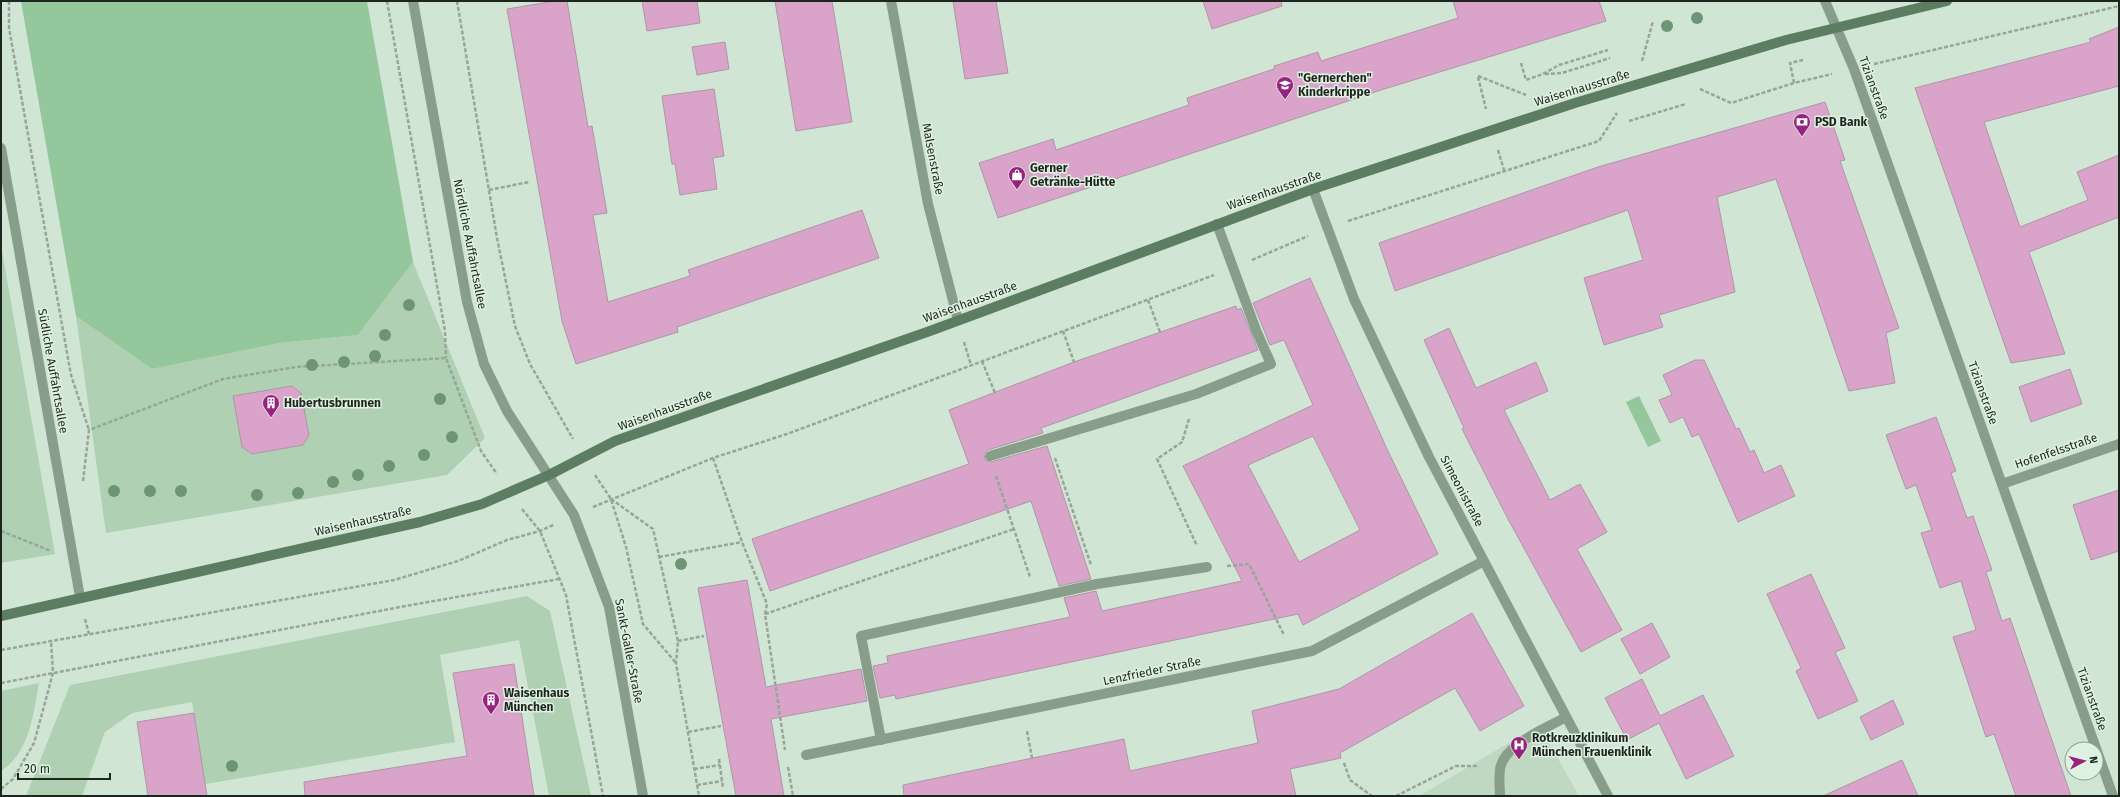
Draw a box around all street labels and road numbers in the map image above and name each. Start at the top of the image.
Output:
street label: Tizianstraße [1856,55,1892,121]
street label: Waisenhausstraße [1533,67,1631,109]
street label: Malsenstraße [919,122,947,196]
street label: Waisenhausstraße [1225,167,1323,213]
street label: Nördliche Auffahrtsallee [451,178,489,310]
street label: Waisenhausstraße [921,278,1019,326]
street label: Südliche Auffahrtsallee [35,308,71,434]
street label: Tizianstraße [1965,360,2001,426]
street label: Waisenhausstraße [616,386,714,434]
street label: Hofenfelsstraße [2013,430,2099,472]
street label: Simeonistraße [1437,453,1487,529]
street label: Waisenhausstraße [313,503,413,539]
street label: Sankt-Galler-Straße [612,597,646,705]
street label: Lenzfrieder Straße [1102,654,1202,688]
street label: Tizianstraße [2074,666,2110,732]

